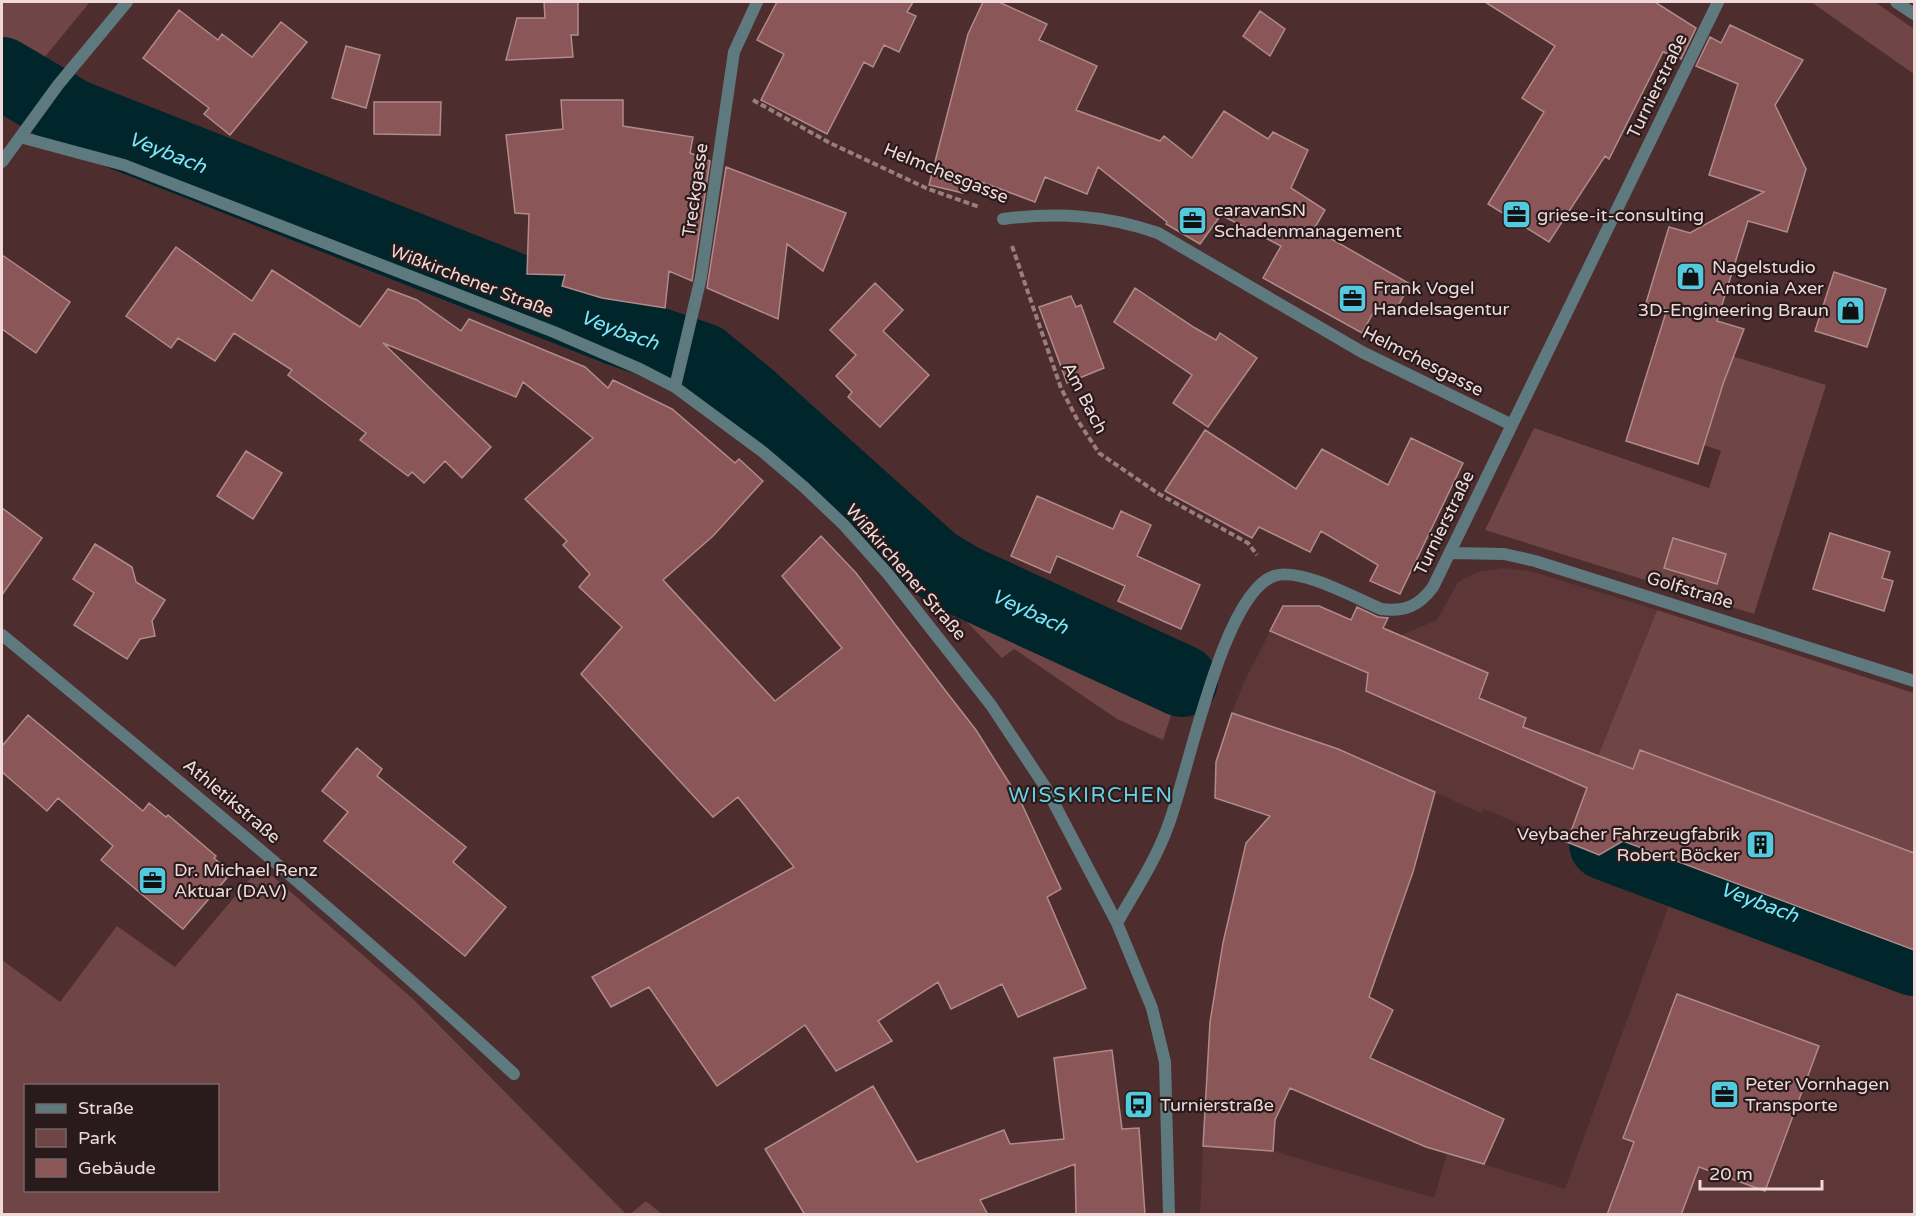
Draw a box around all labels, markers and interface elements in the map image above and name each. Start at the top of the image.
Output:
street label: Turnierstraße [1622,30,1692,142]
water label: Veybach [125,127,210,180]
street label: Helmchesgasse [880,138,1012,208]
street label: Treckgasse [678,141,712,239]
place label: caravanSN Schadenmanagement [1214,199,1402,242]
office icon: griese-it-consulting [1500,199,1532,231]
office icon: caravanSN Schadenmanagement [1177,204,1209,236]
place label: griese-it-consulting [1537,204,1704,226]
street label: Wißkirchener Straße [387,240,557,322]
place label: Nagelstudio Antonia Axer [1712,256,1824,299]
shop icon: Nagelstudio Antonia Axer [1675,261,1707,293]
place label: Frank Vogel Handelsagentur [1373,277,1510,320]
office icon: Frank Vogel Handelsagentur [1336,282,1368,314]
shop icon: 3D-Engineering Braun [1834,294,1866,326]
place label: 3D-Engineering Braun [1638,299,1829,321]
water label: Veybach [577,305,662,356]
street label: Helmchesgasse [1359,321,1487,401]
street label: Am Bach [1058,358,1112,438]
street label: Turnierstraße [1409,467,1479,579]
street label: Wißkirchener Straße [841,499,971,645]
street label: Golfstraße [1644,566,1736,614]
water label: Veybach [988,584,1072,640]
street label: Athletikstraße [179,754,285,848]
district label: WISSKIRCHEN [1008,783,1174,808]
place label: Veybacher Fahrzeugfabrik Robert Böcker [1517,823,1740,866]
building icon: Veybacher Fahrzeugfabrik Robert Böcker [1745,828,1777,860]
place label: Dr. Michael Renz Aktuar (DAV) [174,859,318,902]
office icon: Dr. Michael Renz Aktuar (DAV) [137,864,169,896]
water label: Veybach [1717,877,1802,929]
place label: Peter Vornhagen Transporte [1745,1073,1889,1116]
office icon: Peter Vornhagen Transporte [1708,1078,1740,1110]
legend [24,1084,219,1192]
bus stop icon: Turnierstraße [1123,1089,1155,1121]
place label: Turnierstraße [1160,1094,1274,1116]
text: Straße [78,1097,134,1119]
text: Park [78,1127,117,1149]
scale bar [1700,1153,1822,1191]
text: Gebäude [78,1157,156,1179]
text: 20 m [1709,1163,1753,1185]

